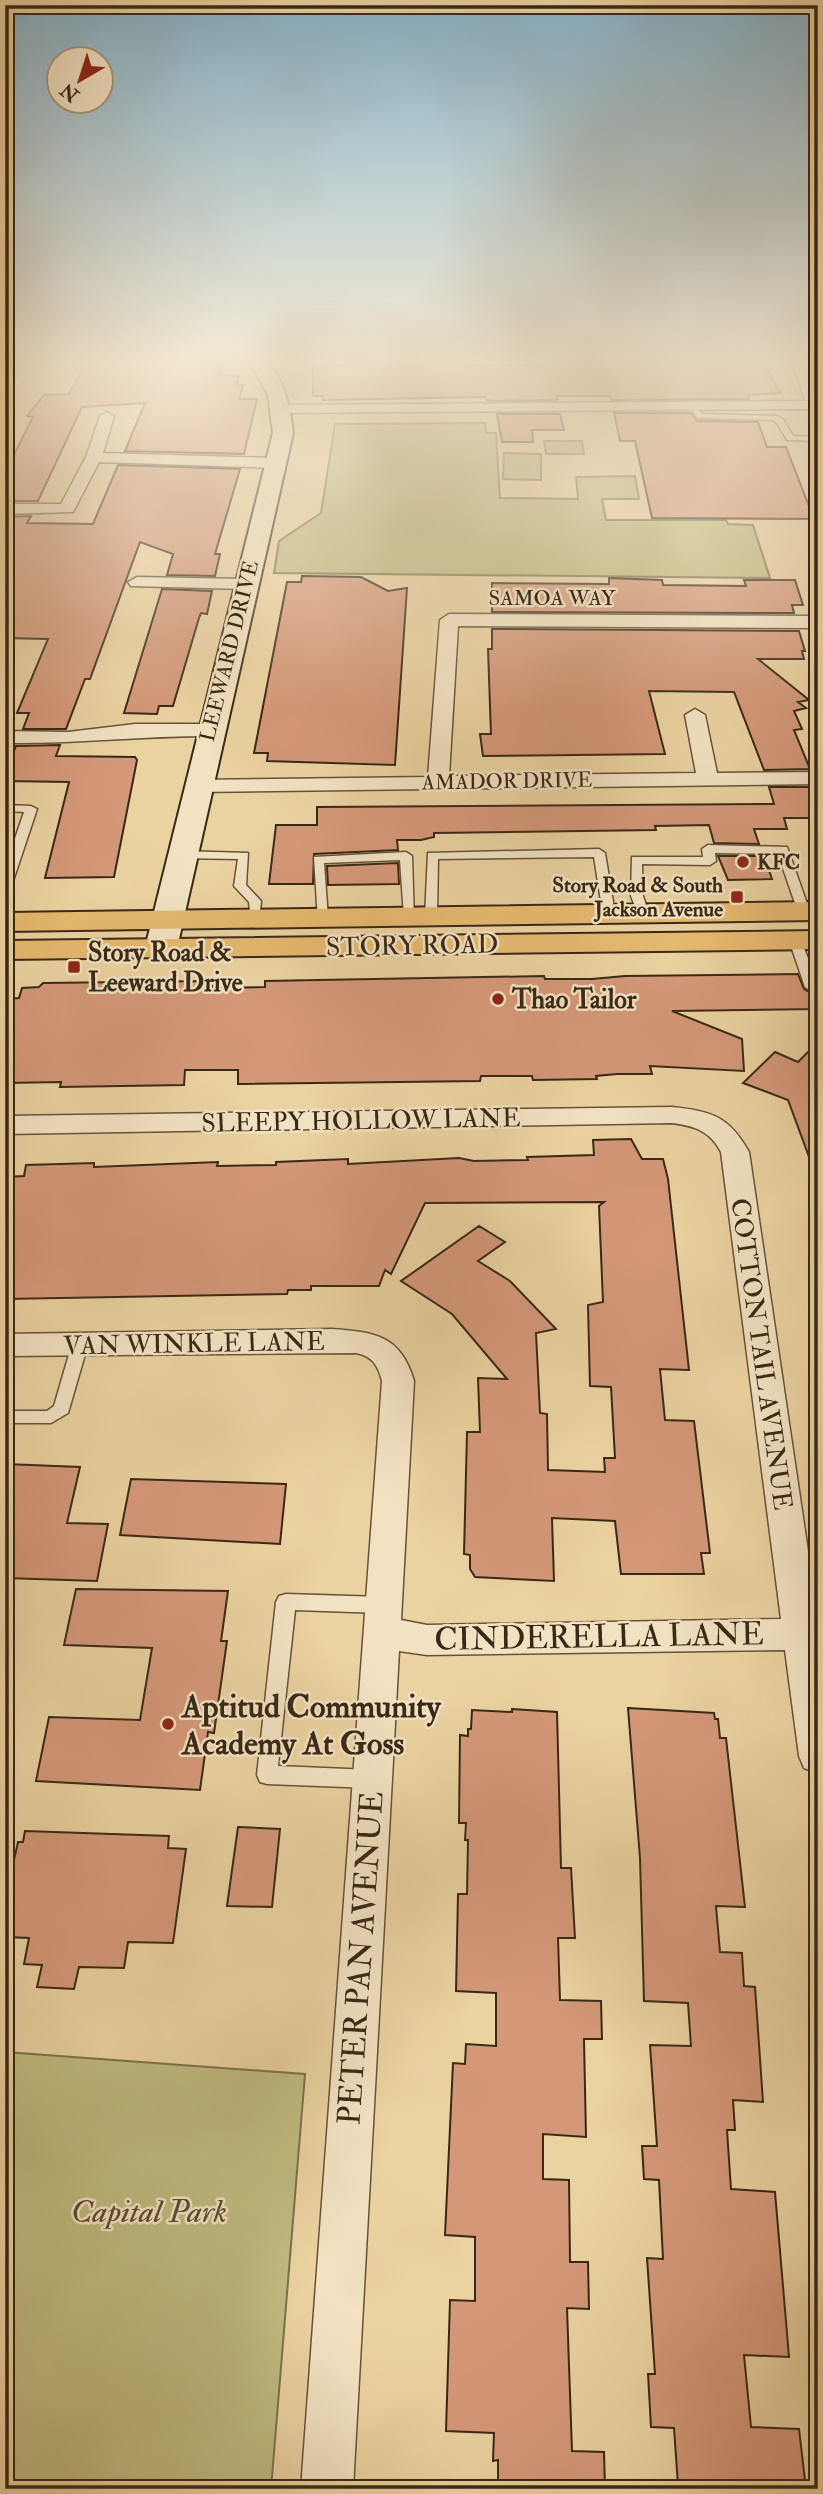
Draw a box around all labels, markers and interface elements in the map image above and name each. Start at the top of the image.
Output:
north arrow [46,46,116,116]
text: N [55,77,85,108]
street label: LEEWARD DRIVE [194,558,265,745]
street label: SAMOA WAY [489,585,616,612]
street label: AMADOR DRIVE [420,767,593,797]
place label: KFC [757,849,800,876]
marker: KFC [735,854,751,870]
place label: Story Road & South Jackson Avenue [552,872,723,923]
marker: Story Road & South Jackson Avenue [729,889,745,905]
street label: STORY ROAD [325,928,499,964]
place label: Story Road & Leeward Drive [88,937,243,999]
marker: Story Road & Leeward Drive [66,959,82,975]
place label: Thao Tailor [511,984,637,1016]
marker: Thao Tailor [490,991,506,1007]
street label: SLEEPY HOLLOW LANE [201,1102,521,1140]
street label: COTTON TAIL AVENUE [723,1196,799,1512]
street label: VAN WINKLE LANE [63,1326,325,1362]
street label: CINDERELLA LANE [434,1614,764,1660]
place label: Aptitud Community Academy At Goss [180,1687,442,1764]
marker: Aptitud Community Academy At Goss [160,1716,176,1732]
street label: PETER PAN AVENUE [329,1790,393,2126]
park label: Capital Park [71,2192,227,2232]

